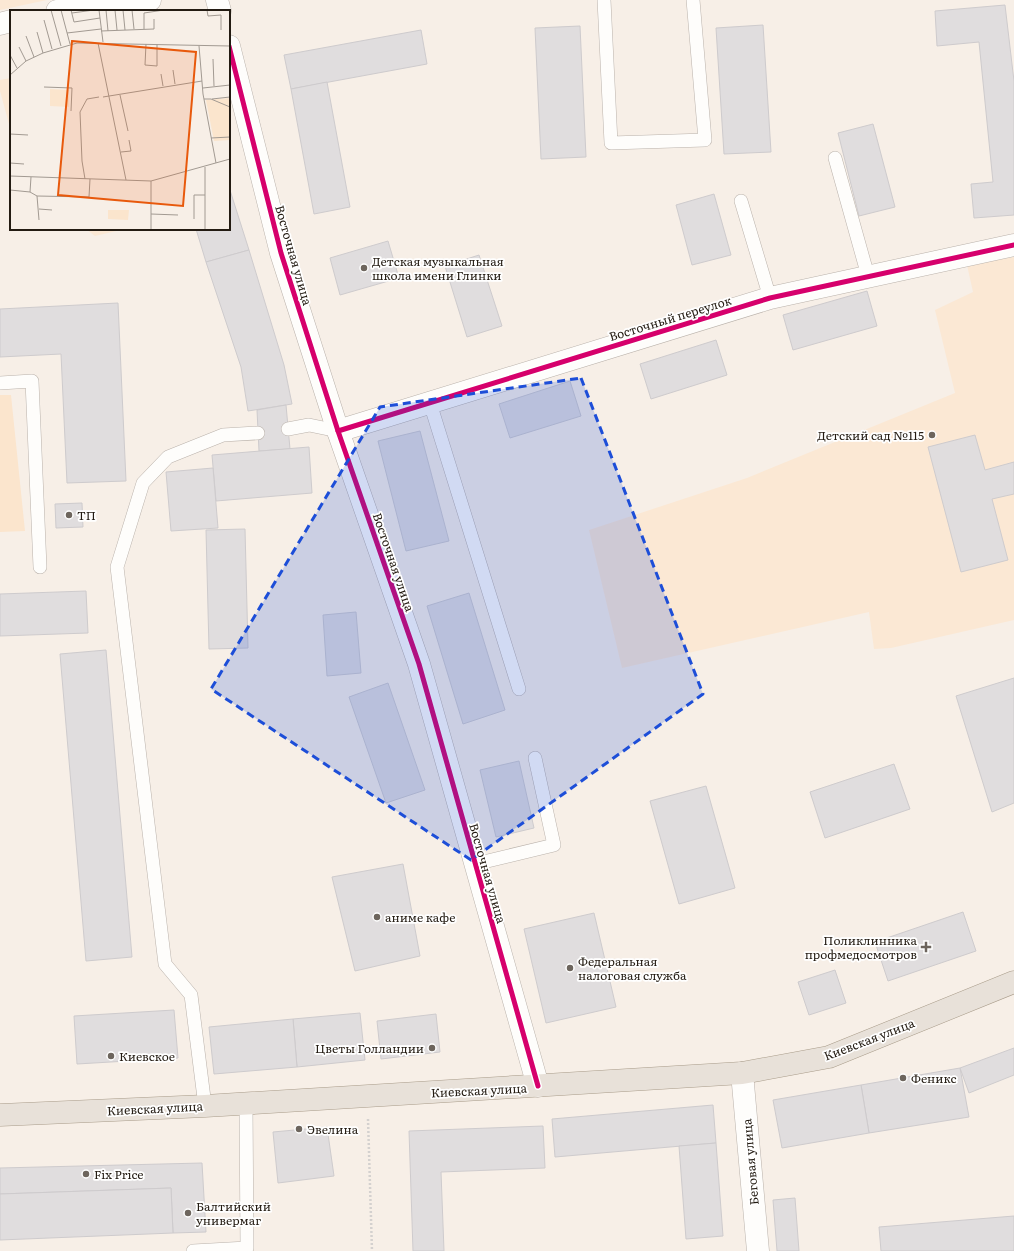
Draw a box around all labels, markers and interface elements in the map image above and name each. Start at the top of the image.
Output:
inset map [10,10,230,230]
street label: Восточная улица [271,203,317,308]
place label: Детская музыкальная школа имени Глинки [372,252,504,284]
marker: Детская музыкальная школа имени Глинки [359,263,369,273]
street label: Восточный переулок [607,291,733,345]
place label: Детский сад №115 [817,426,924,444]
marker: Детский сад №115 [927,430,937,440]
place label: ТП [77,506,96,524]
marker: ТП [64,510,74,520]
street label: Восточная улица [369,510,420,614]
street label: Восточная улица [465,821,511,926]
place label: аниме кафе [385,908,455,926]
marker: аниме кафе [372,912,382,922]
place label: Поликлинника профмедосмотров [805,931,918,963]
marker: Поликлинника профмедосмотров [920,941,932,953]
place label: Федеральная налоговая служба [578,952,687,984]
marker: Федеральная налоговая служба [565,963,575,973]
street label: Киевская улица [821,1013,918,1065]
place label: Цветы Голландии [315,1039,424,1057]
marker: Цветы Голландии [427,1043,437,1053]
place label: Киевское [119,1047,175,1065]
marker: Киевское [106,1051,116,1061]
place label: Феникс [911,1069,956,1087]
marker: Феникс [898,1073,908,1083]
street label: Киевская улица [431,1078,528,1101]
street label: Киевская улица [107,1096,204,1119]
street label: Беговая улица [737,1117,763,1206]
place label: Эвелина [307,1120,359,1138]
marker: Эвелина [294,1124,304,1134]
place label: Fix Price [94,1165,144,1183]
marker: Fix Price [81,1169,91,1179]
place label: Балтийский универмаг [196,1197,271,1229]
marker: Балтийский универмаг [183,1208,193,1218]

